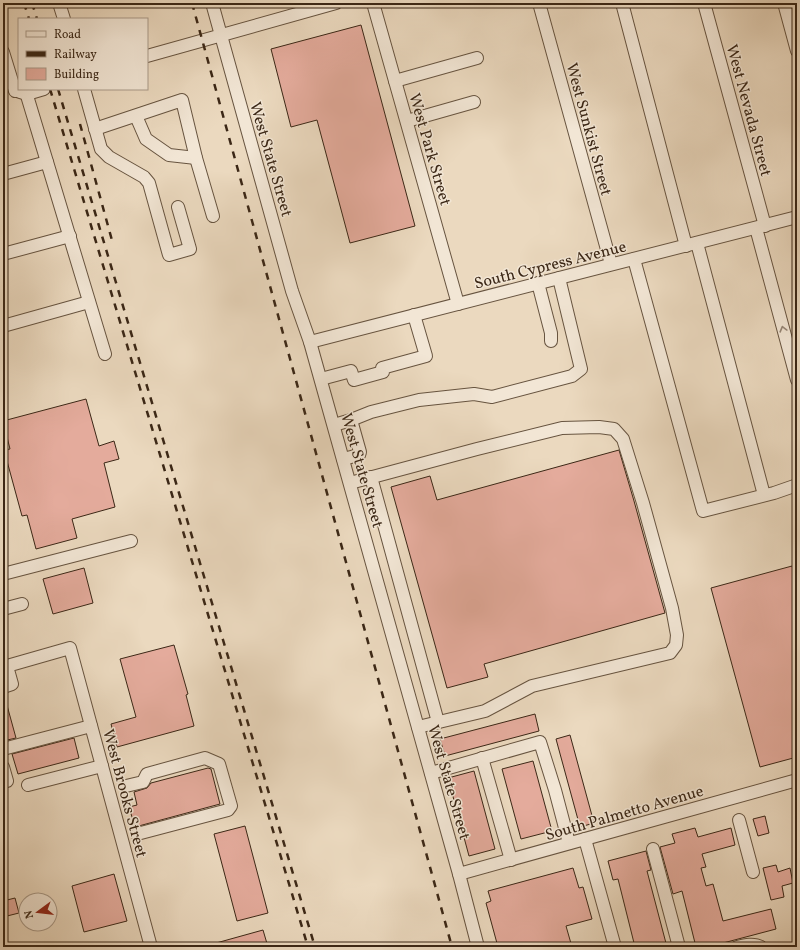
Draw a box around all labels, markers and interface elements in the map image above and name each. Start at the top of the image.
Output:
legend [18,18,148,90]
text: Road [54,27,81,43]
street label: West Nevada Street [720,42,776,179]
text: Railway [54,47,97,63]
street label: West Sunkist Street [560,61,616,199]
text: Building [54,67,99,83]
street label: West Park Street [403,91,456,209]
street label: West State Street [243,100,297,220]
street label: South Cypress Avenue [472,236,629,295]
one-way arrow [780,325,788,332]
street label: West State Street [334,411,388,531]
street label: West State Street [421,723,475,843]
street label: West Brooks Street [96,727,152,861]
street label: South Palmetto Avenue [543,781,706,847]
north arrow [18,892,58,932]
text: N [22,908,38,920]

